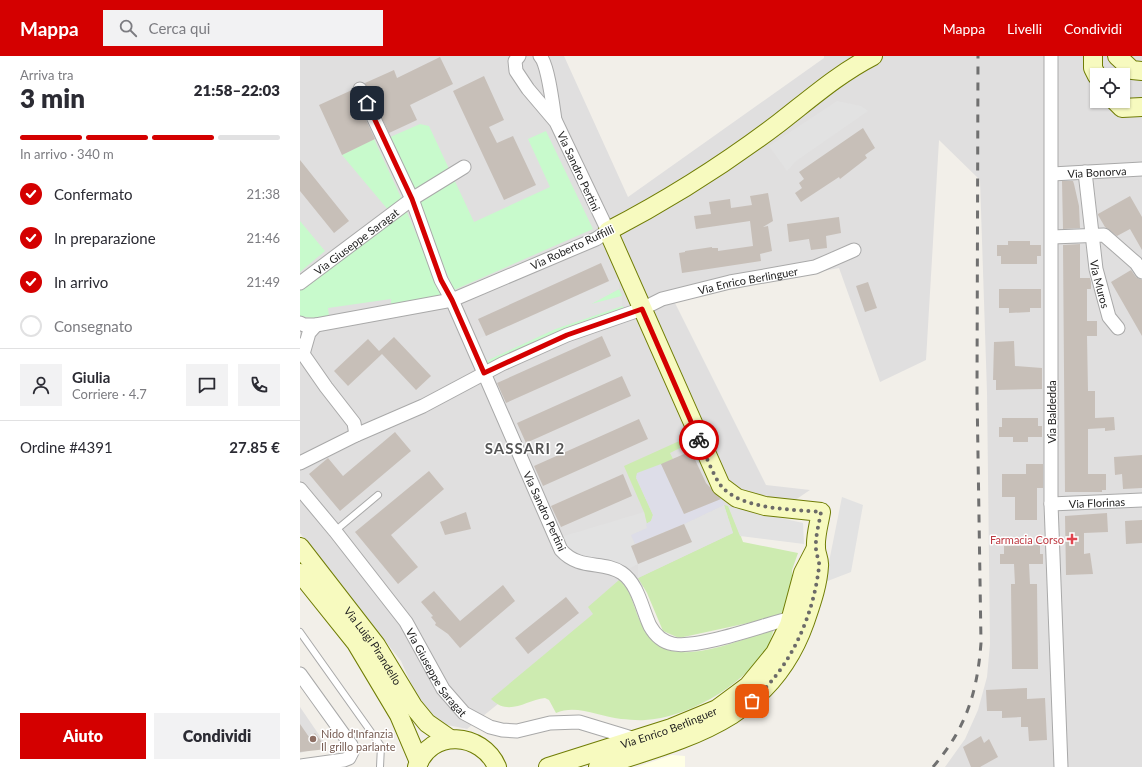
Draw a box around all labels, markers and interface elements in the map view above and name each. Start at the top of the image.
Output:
search box [103,10,383,46]
text: Mappa [20,17,79,40]
icon: search [117,17,139,39]
text: Cerca qui [149,19,210,37]
text: Mappa [943,20,985,37]
text: Livelli [1007,20,1042,37]
text: Condividi [1064,20,1122,37]
text: Arriva tra [20,67,73,83]
map controls [1090,68,1130,108]
button: locate [1090,68,1130,108]
text: 21:58–22:03 [194,81,280,99]
text: 3 min [20,82,85,114]
pin [350,86,384,120]
icon: home [356,92,378,114]
street label: Via Sandro Pertini [555,129,603,213]
text: In arrivo · 340 m [20,146,114,162]
street label: Via Bonorva [1067,163,1127,180]
icon: check [20,183,42,205]
text: Confermato [54,185,133,203]
text: 21:38 [247,186,280,202]
street label: Via Giuseppe Saragat [311,205,401,277]
street label: Via Roberto Ruffilli [528,222,616,272]
icon: check [20,227,42,249]
text: In preparazione [54,229,156,247]
text: 21:46 [247,230,280,246]
street label: Via Muros [1088,259,1113,310]
street label: Via Enrico Berlinguer [697,264,799,296]
icon: check [20,271,42,293]
text: In arrivo [54,273,108,291]
text: 21:49 [247,274,280,290]
text: Consegnato [54,317,133,335]
button: person [20,364,62,406]
button: chat [186,364,228,406]
button: phone [238,364,280,406]
text: Giulia [72,368,110,386]
street label: Via Baldedda [1045,380,1058,444]
text: Corriere · 4.7 [72,386,147,402]
courier [679,420,719,460]
icon: bike [688,429,710,451]
text: Ordine #4391 [20,438,113,456]
text: 27.85 € [229,438,280,456]
district label: SASSARI 2 [485,439,565,457]
street label: Via Sandro Pertini [521,469,569,553]
street label: Via Florinas [1068,494,1126,510]
place label: Farmacia Corso [990,533,1064,546]
marker: Farmacia Corso [1067,534,1077,544]
street label: Via Luigi Pirandello [342,604,405,687]
street label: Via Giuseppe Saragat [404,626,470,719]
pin [735,684,769,718]
icon: bag [741,690,763,712]
street label: Via Enrico Berlinguer [619,703,719,750]
button: Aiuto [20,713,146,759]
button: Condividi [154,713,280,759]
place label: Nido d'Infanzia Il grillo parlante [321,727,396,753]
marker: Nido d'Infanzia Il grillo parlante [308,734,318,744]

